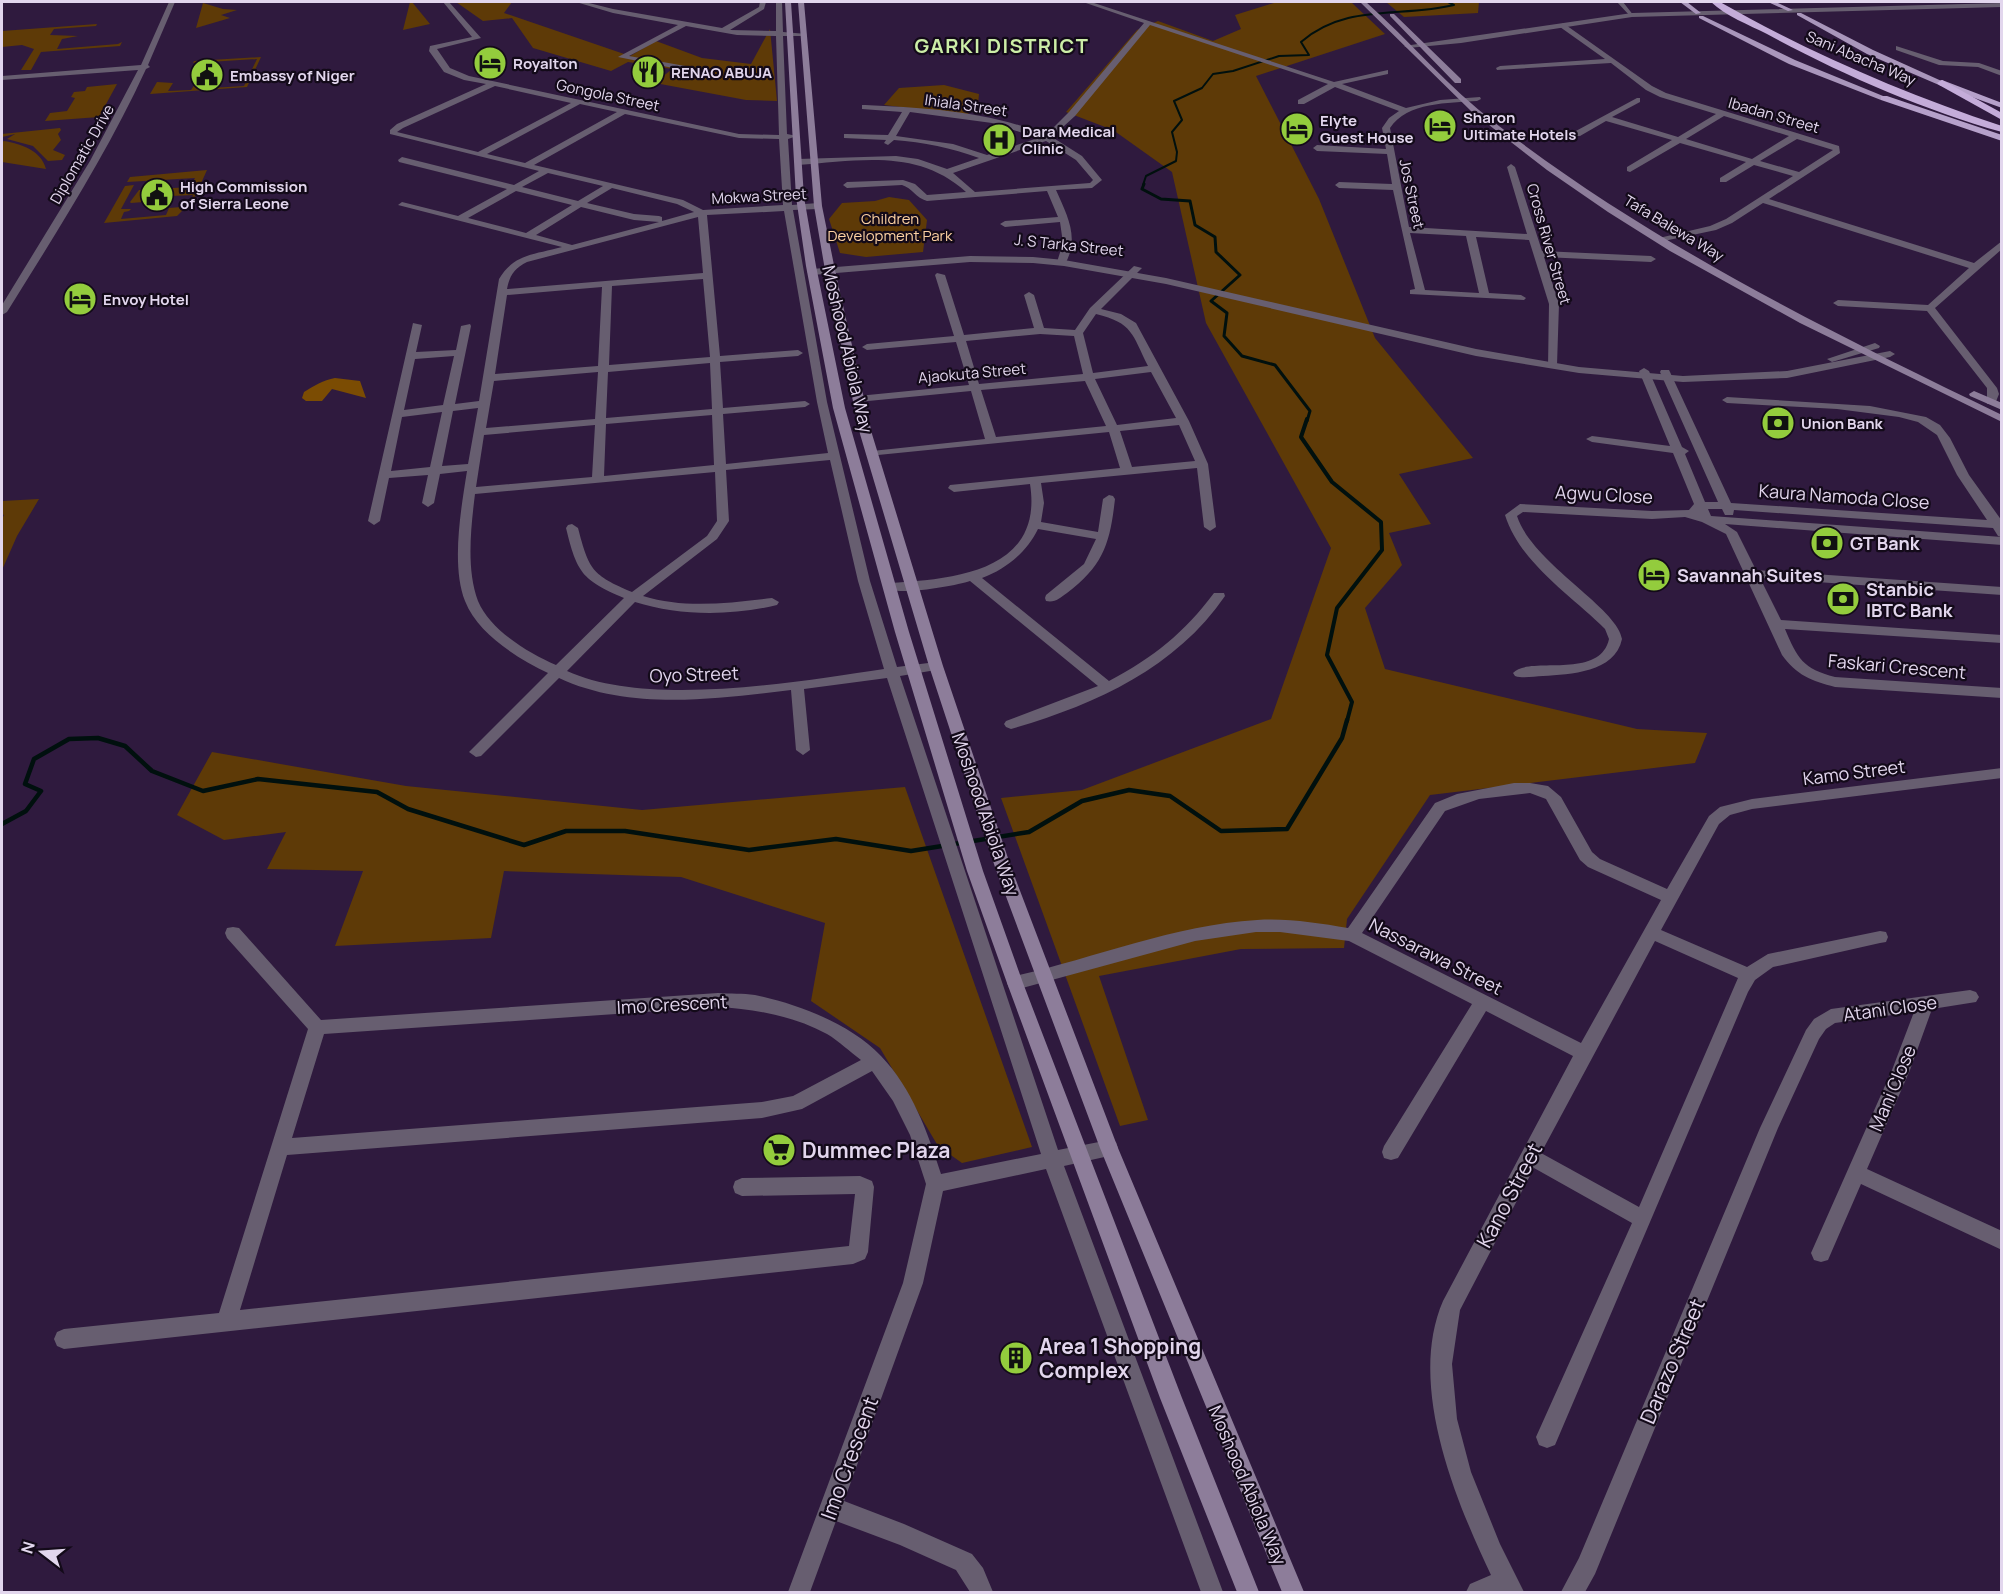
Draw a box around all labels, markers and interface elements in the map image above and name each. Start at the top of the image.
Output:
street label: Sani Abacha Way [1803,25,1919,91]
district label: GARKI DISTRICT [914,32,1090,59]
hotel icon: Royalton [472,45,508,81]
place label: Royalton [513,53,578,74]
restaurant icon: RENAO ABUJA [630,54,666,90]
public building icon: Embassy of Niger [189,57,225,93]
place label: RENAO ABUJA [671,62,772,83]
place label: Embassy of Niger [230,65,355,86]
street label: Gongola Street [554,74,662,116]
street label: Ihiala Street [923,89,1009,121]
street label: Ibadan Street [1726,92,1822,138]
street label: Diplomatic Drive [45,100,119,208]
place label: Sharon Ultimate Hotels [1463,107,1576,145]
hotel icon: Sharon Ultimate Hotels [1422,108,1458,144]
place label: Elyte Guest House [1320,110,1414,148]
hotel icon: Elyte Guest House [1279,111,1315,147]
place label: Dara Medical Clinic [1022,121,1115,159]
hospital icon: Dara Medical Clinic [981,122,1017,158]
street label: Jos Street [1394,157,1430,231]
place label: High Commission of Sierra Leone [180,176,307,214]
public building icon: High Commission of Sierra Leone [139,177,175,213]
street label: Cross River Street [1522,181,1576,307]
street label: Mokwa Street [711,183,807,209]
street label: Tafa Balewa Way [1620,190,1728,266]
park label: Children Development Park [828,208,953,246]
street label: J. S Tarka Street [1013,229,1125,261]
street label: Moshood Abiola Way [817,263,879,436]
hotel icon: Envoy Hotel [62,281,98,317]
place label: Envoy Hotel [103,289,189,310]
street label: Ajaokuta Street [917,358,1027,388]
bank icon: Union Bank [1760,405,1796,441]
place label: Union Bank [1801,413,1884,434]
street label: Kaura Namoda Close [1758,478,1930,514]
street label: Agwu Close [1555,479,1653,509]
bank icon: GT Bank [1809,525,1845,561]
place label: GT Bank [1850,531,1921,555]
hotel icon: Savannah Suites [1636,557,1672,593]
place label: Savannah Suites [1677,563,1823,587]
place label: Stanbic IBTC Bank [1866,577,1954,622]
bank icon: Stanbic IBTC Bank [1825,581,1861,617]
street label: Faskari Crescent [1827,648,1967,684]
street label: Oyo Street [649,660,739,688]
street label: Moshood Abiola Way [947,729,1025,899]
street label: Kamo Street [1801,754,1907,790]
street label: Nassarawa Street [1365,912,1507,1000]
street label: Imo Crescent [616,989,728,1019]
street label: Atani Close [1842,990,1938,1026]
street label: Mani Close [1863,1041,1921,1135]
supermarket icon: Dummec Plaza [761,1132,797,1168]
place label: Dummec Plaza [802,1136,950,1164]
street label: Kano Street [1470,1138,1548,1252]
street label: Darazo Street [1633,1294,1711,1428]
place label: Area 1 Shopping Complex [1039,1332,1201,1384]
building icon: Area 1 Shopping Complex [998,1340,1034,1376]
street label: Imo Crescent [814,1393,884,1523]
street label: Moshood Abiola Way [1204,1402,1293,1569]
north arrow [12,1522,72,1582]
text: N [15,1539,40,1556]

